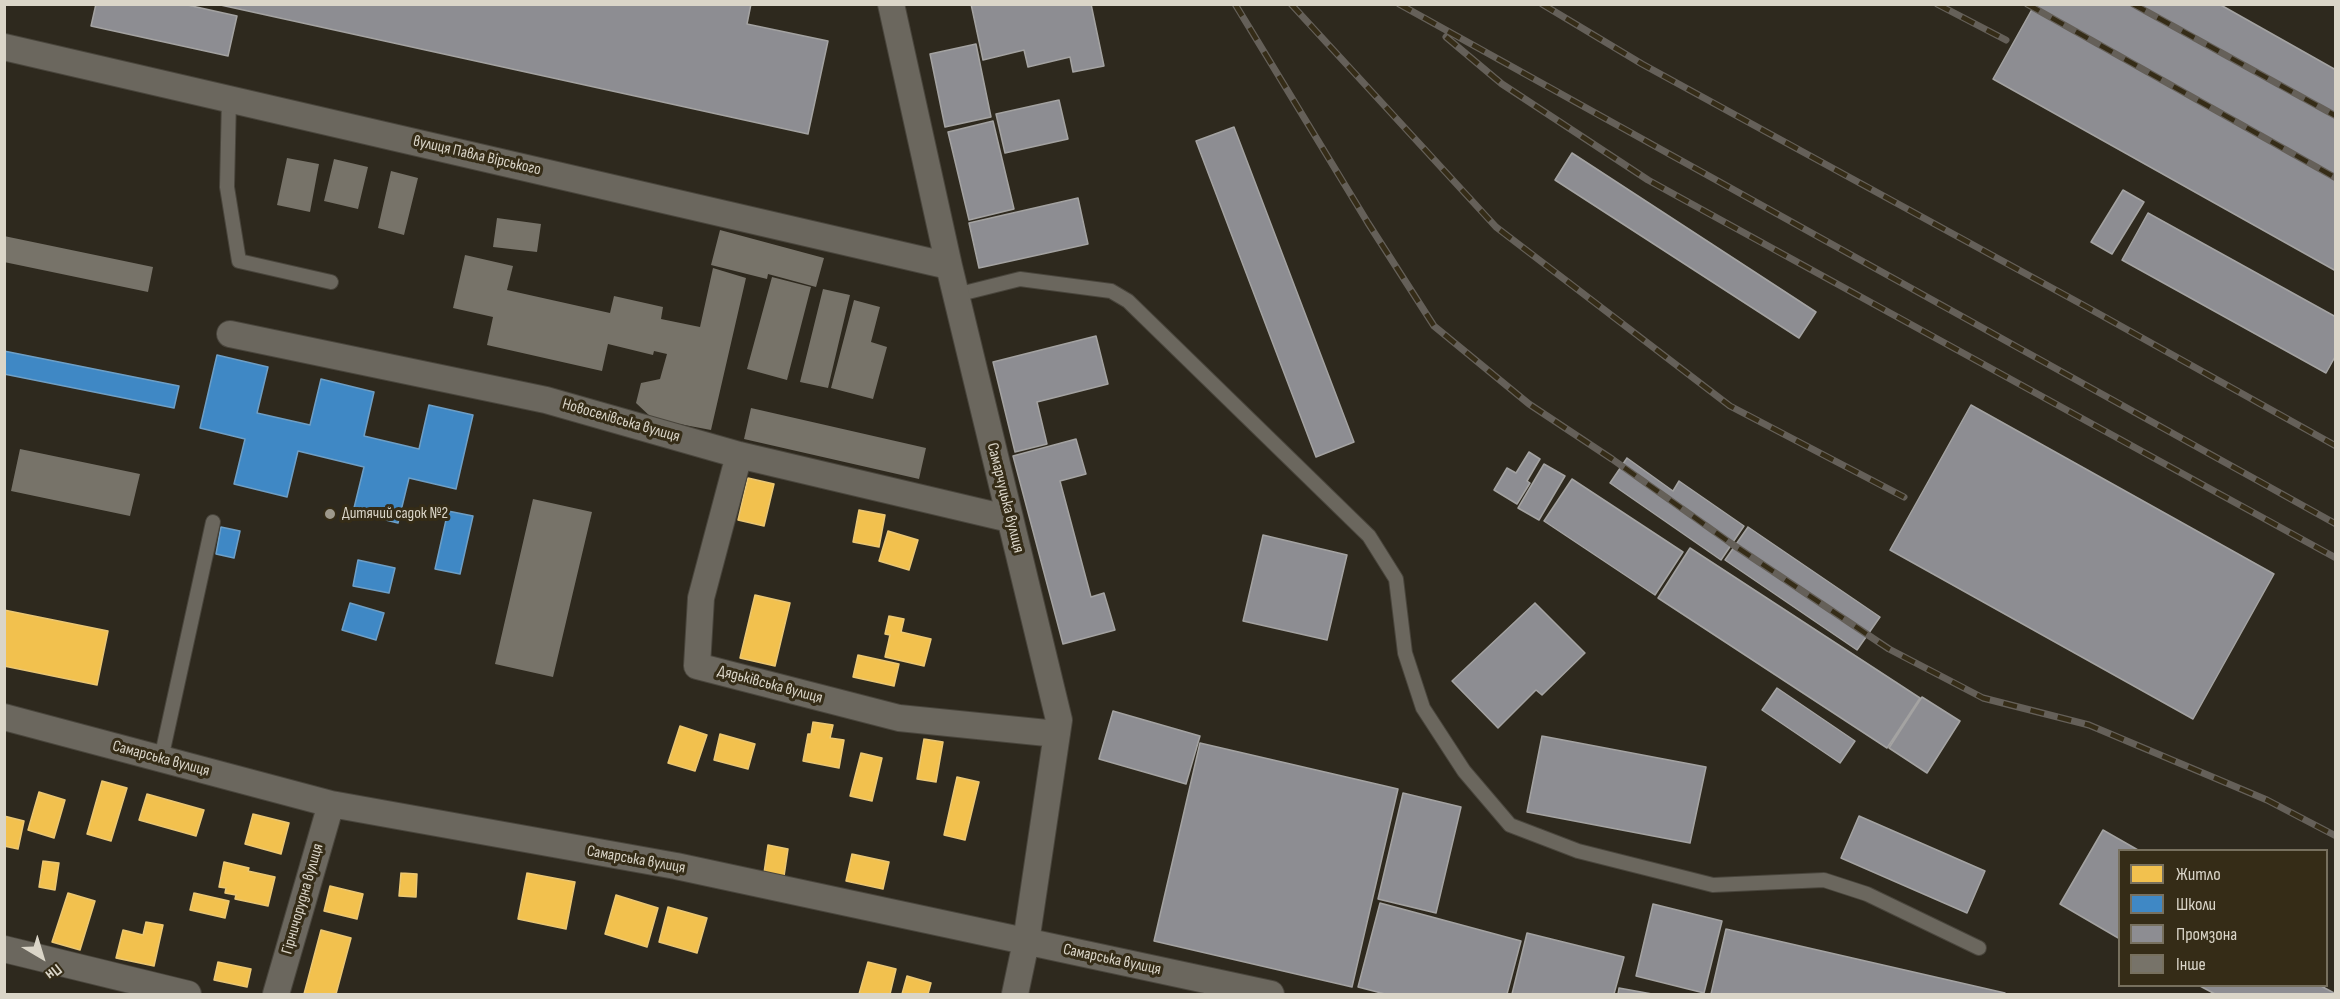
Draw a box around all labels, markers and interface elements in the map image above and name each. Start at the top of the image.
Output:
street label: вулиця Павла Вірського [411,132,543,180]
street label: Новоселівська вулиця [560,395,682,447]
street label: Самарчуцька вулиця [982,441,1028,555]
place label: Дитячий садок №2 [342,504,448,524]
marker: Дитячий садок №2 [323,507,337,521]
street label: Дядьківська вулиця [715,662,825,708]
street label: Самарська вулиця [110,737,212,781]
street label: Гірничорудна вулиця [278,841,328,957]
street label: Самарська вулиця [585,842,687,878]
legend [2118,849,2328,987]
text: Житло [2176,864,2221,885]
text: Школи [2176,894,2216,915]
text: Промзона [2176,924,2237,945]
north arrow [12,927,72,987]
street label: Самарська вулиця [1061,940,1163,980]
text: Інше [2176,954,2206,975]
text: Пн [41,959,65,984]

